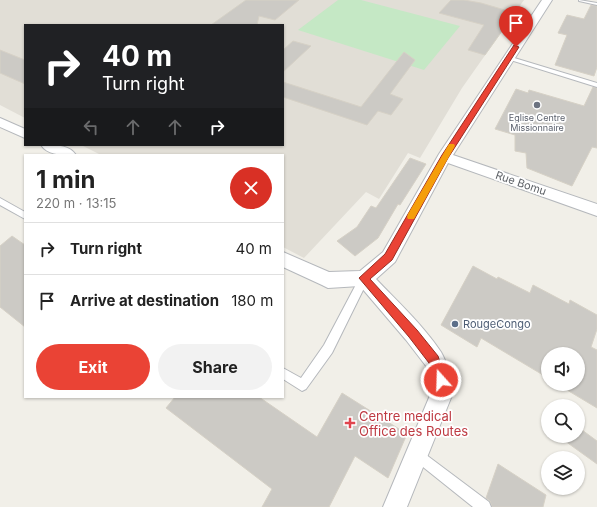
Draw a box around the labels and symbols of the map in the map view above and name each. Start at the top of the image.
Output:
pin [499,6,533,47]
marker: Eglise Centre Missionnaire [532,100,542,110]
place label: Eglise Centre Missionnaire [509,112,565,133]
street label: Rue Bomu [494,168,548,198]
place label: RougeCongo [463,317,531,331]
marker: RougeCongo [450,319,460,329]
position arrow [420,359,462,401]
place label: Centre medical Office des Routes [359,408,468,439]
marker: Centre medical Office des Routes [344,417,356,429]

